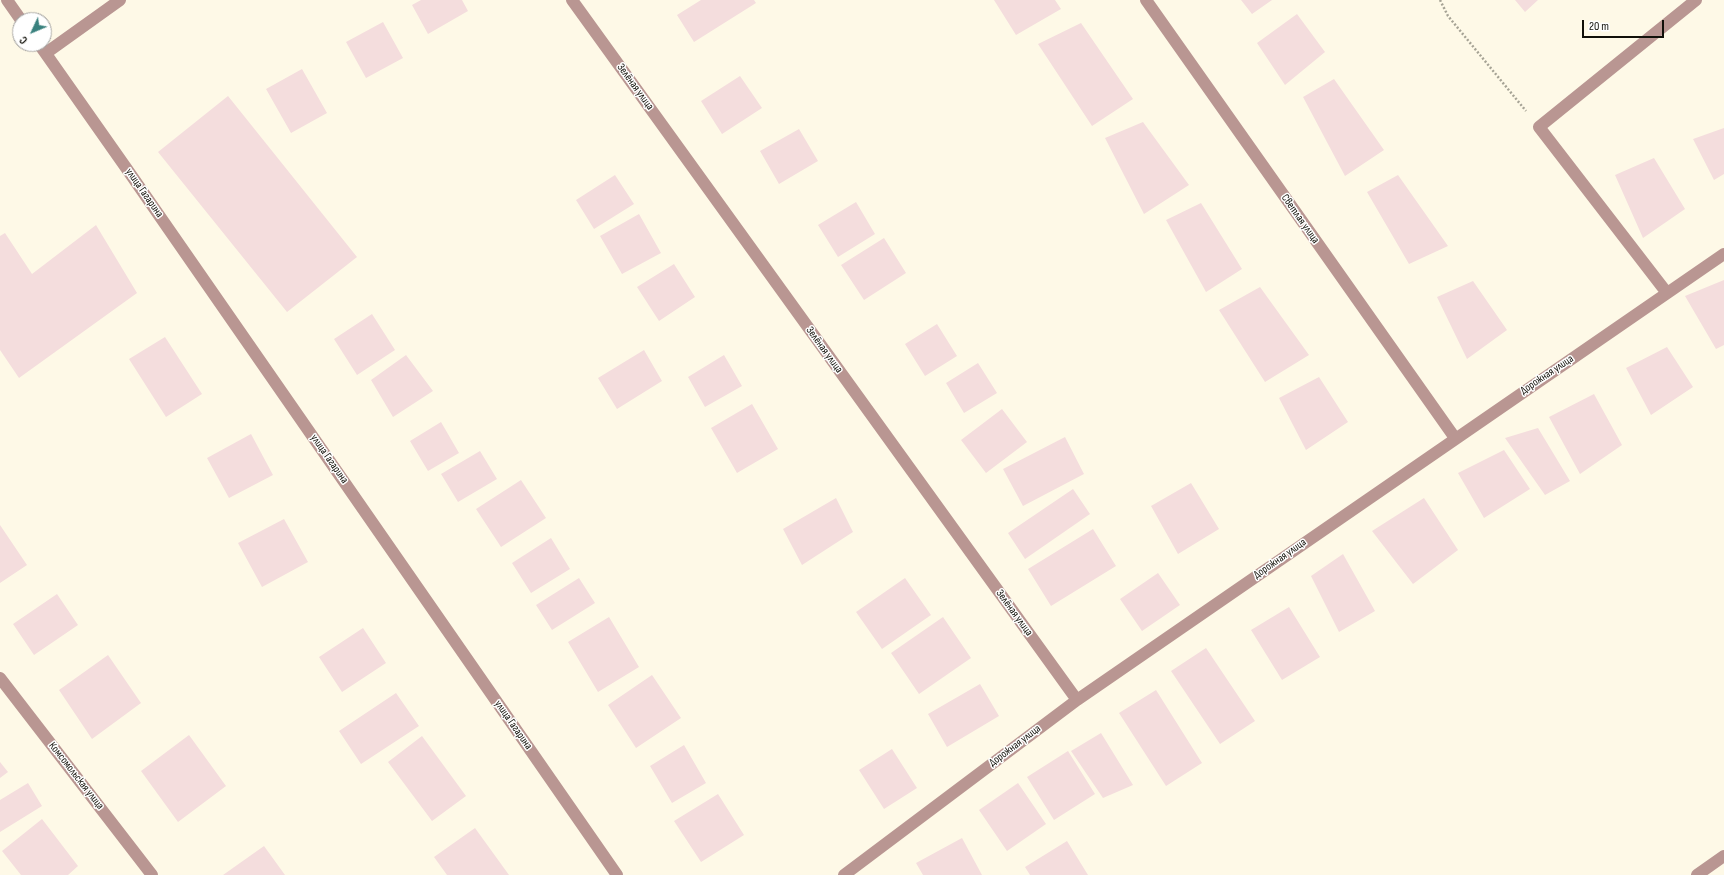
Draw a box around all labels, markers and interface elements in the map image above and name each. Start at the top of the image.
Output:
north arrow [12,12,52,52]
scale bar [1584,12,1666,38]
text: 20 m [1589,19,1609,34]
text: С [17,33,30,47]
street label: Зелёная улица [614,61,656,113]
street label: улица Гагарина [122,166,166,220]
street label: Светлая улица [1278,192,1322,246]
street label: Зелёная улица [803,324,845,376]
street label: Дорожная улица [1518,352,1576,398]
street label: улица Гагарина [307,432,351,486]
street label: Дорожная улица [1251,536,1309,582]
street label: Зелёная улица [993,587,1035,639]
street label: улица Гагарина [491,698,535,752]
street label: Дорожная улица [987,722,1043,770]
street label: Комсомольская улица [46,740,106,812]

